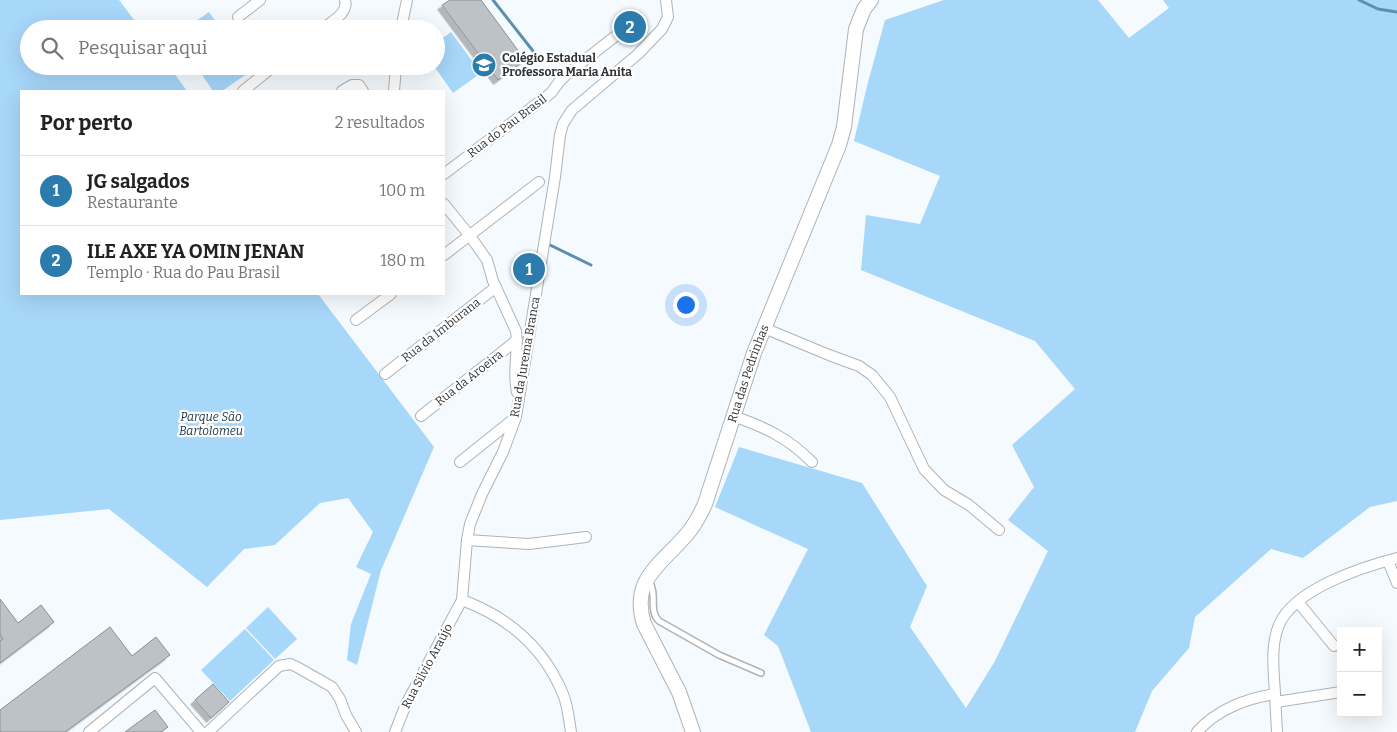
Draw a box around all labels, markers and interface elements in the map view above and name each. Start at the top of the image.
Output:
pin: 2 [614,8,646,46]
search box [20,20,445,75]
icon: search [38,34,66,62]
text: Pesquisar aqui [78,36,207,59]
place label: Colégio Estadual Professora Maria Anita [502,51,632,79]
school or university icon: Colégio Estadual Professora Maria Anita [471,52,497,78]
street label: Rua do Pau Brasil [465,91,550,160]
text: Por perto [40,110,133,136]
text: 2 resultados [335,113,425,132]
text: JG salgados [87,170,190,193]
text: 1 [53,181,59,200]
text: 100 m [380,181,425,200]
text: Restaurante [87,193,178,212]
text: ILE AXE YA OMIN JENAN [87,240,304,263]
pin: 1 [513,250,545,288]
text: 2 [51,251,61,270]
text: 180 m [380,251,425,270]
text: Templo · Rua do Pau Brasil [87,263,280,282]
your location [673,292,699,318]
street label: Rua da Imburana [399,295,483,365]
street label: Rua da Jurema Branca [507,295,543,418]
street label: Rua das Pedrinhas [725,322,772,424]
street label: Rua da Aroeira [432,347,506,409]
park label: Parque São Bartolomeu [179,410,243,438]
street label: Rua Silvio Araújo [399,621,455,711]
map controls [1337,627,1382,717]
button: + [1337,627,1382,672]
button: − [1337,672,1382,717]

